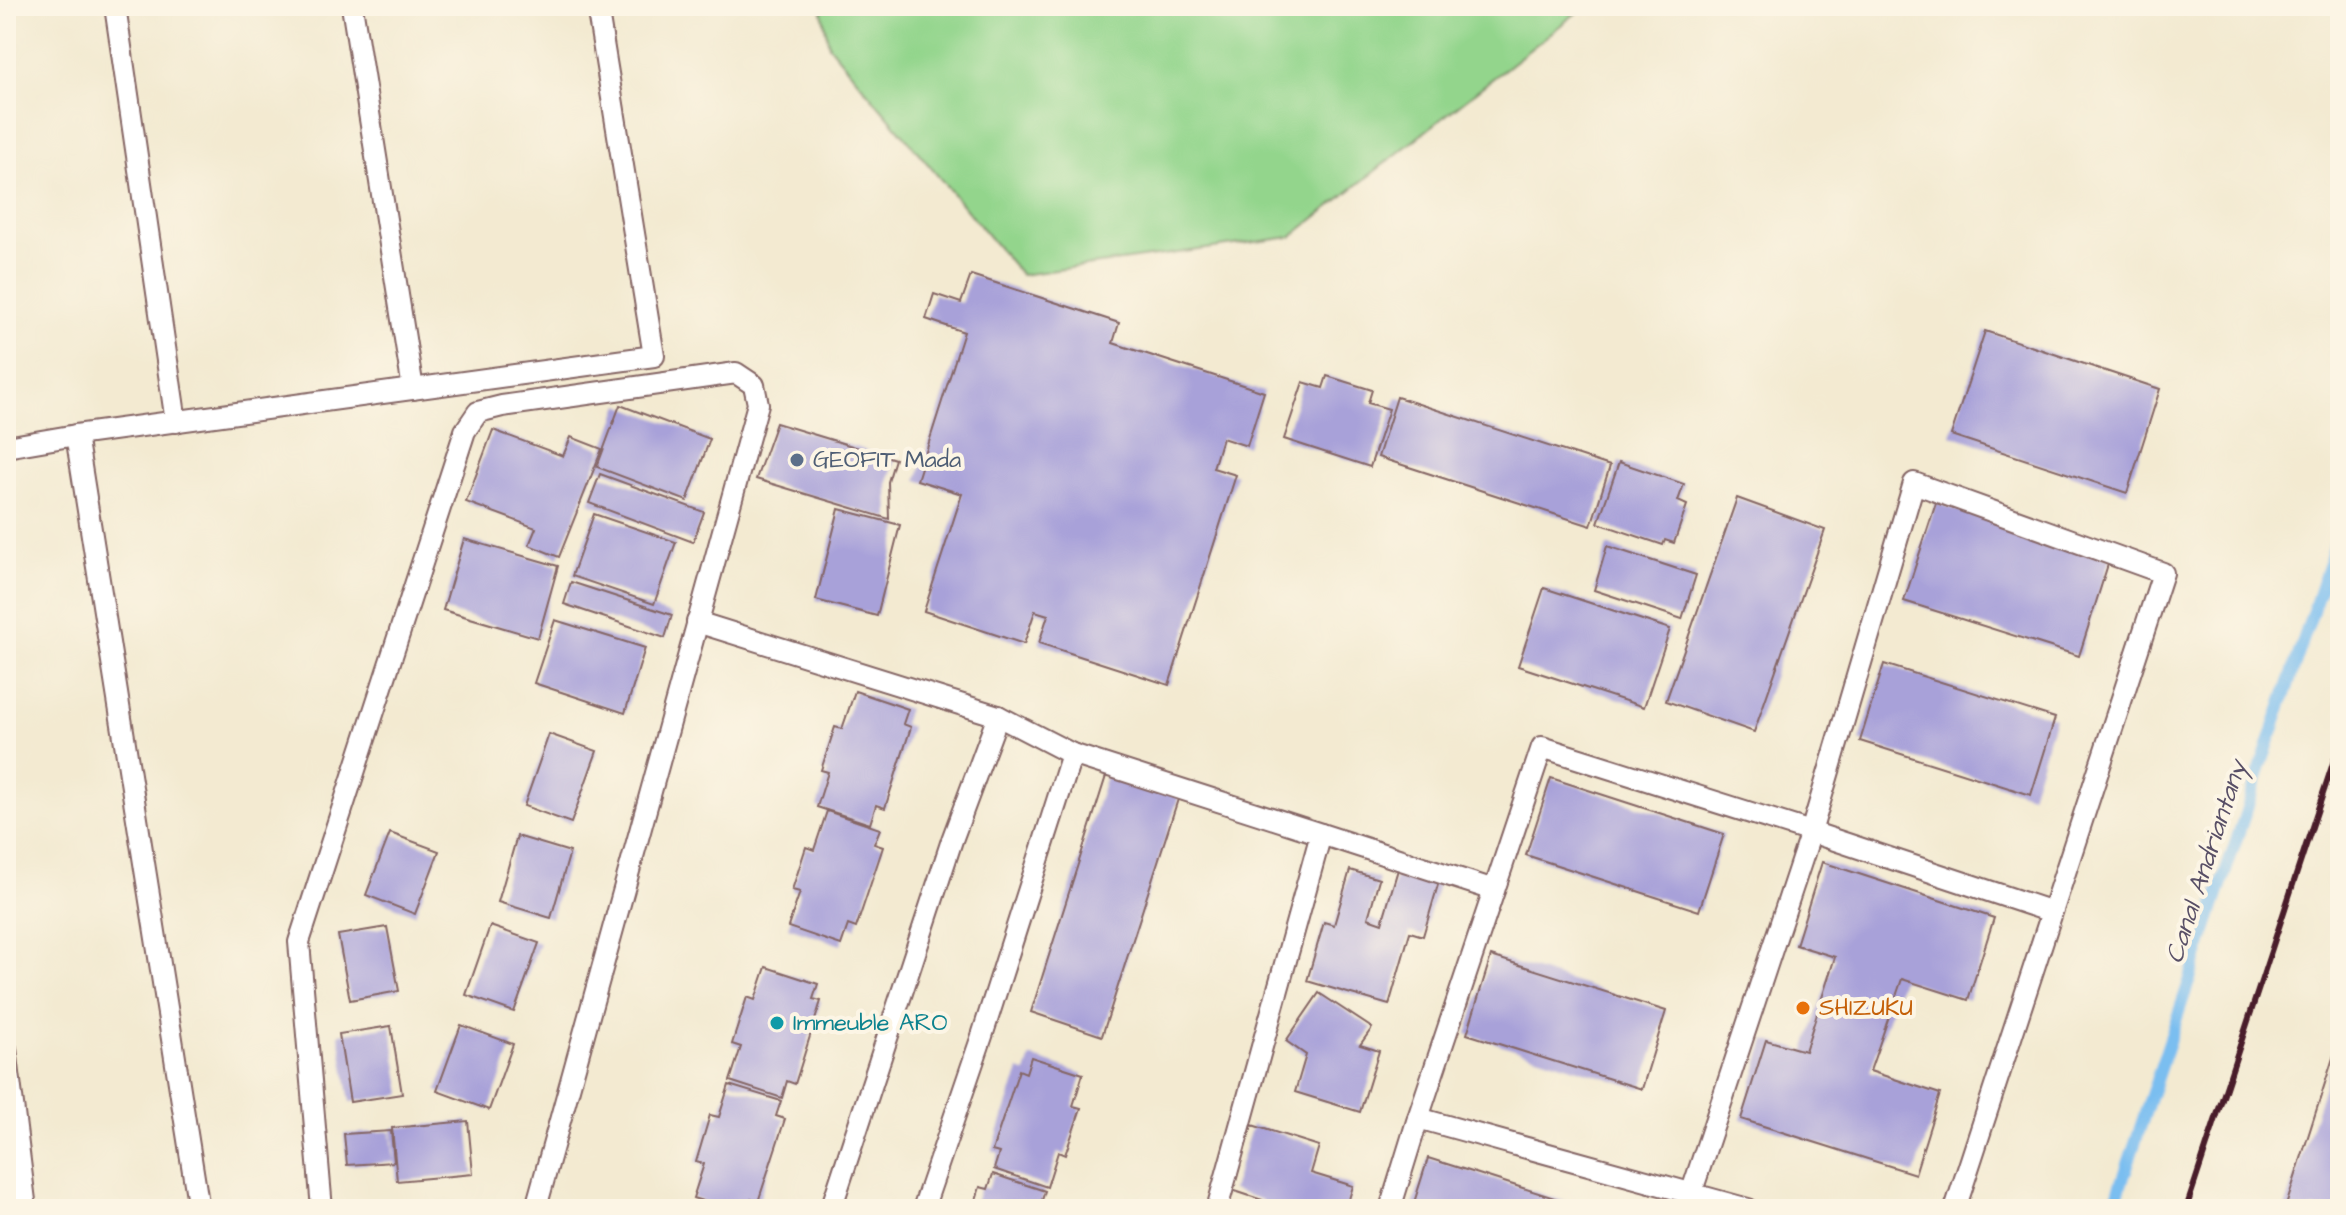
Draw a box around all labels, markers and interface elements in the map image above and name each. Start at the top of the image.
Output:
place label: GEOFIT Mada [813,443,961,477]
marker: GEOFIT Mada [788,451,806,469]
water label: Canal Andriantany [2156,754,2257,968]
place label: SHIZUKU [1819,991,1913,1025]
marker: SHIZUKU [1794,999,1812,1017]
place label: Immeuble ARO [793,1006,948,1040]
marker: Immeuble ARO [768,1014,786,1032]

